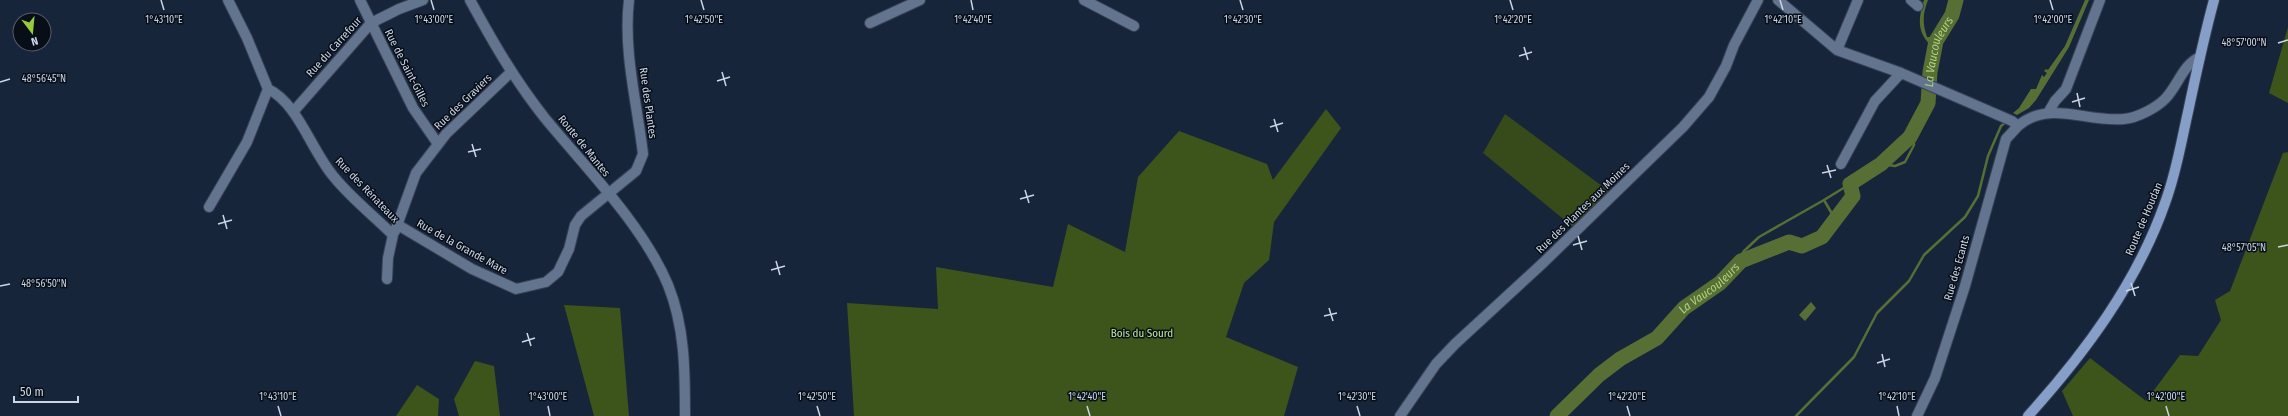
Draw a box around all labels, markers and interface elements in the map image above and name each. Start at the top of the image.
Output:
north arrow [12,12,52,52]
text: 1°43'10"E [145,14,183,26]
street label: Rue du Carrefour [304,14,364,80]
text: 1°43'00"E [415,14,454,26]
text: 1°42'50"E [685,14,723,26]
text: 1°42'40"E [954,14,992,26]
text: 1°42'30"E [1224,14,1262,26]
text: 1°42'20"E [1494,14,1532,26]
text: 1°42'10"E [1764,14,1802,26]
water label: La Vaucouleurs [1922,14,1956,88]
text: 1°42'00"E [2034,14,2073,26]
street label: Rue de Saint-Gilles [382,27,432,109]
text: N [30,34,40,48]
text: 48°57'00"N [2221,37,2267,49]
street label: Rue des Plantes [637,67,659,140]
street label: Rue des Graviers [432,71,495,133]
text: 48°56'45"N [22,73,66,85]
street label: Route de Mantes [555,113,613,180]
street label: Rue des Rénateaux [333,155,402,225]
street label: Rue des Plantes aux Moines [1534,160,1633,256]
street label: Route de Houdan [2123,181,2165,257]
street label: Rue de la Grande Mare [414,217,510,277]
street label: Rue des Ecants [1941,234,1973,302]
text: 48°57'05"N [2222,242,2266,254]
water label: La Vaucouleurs [1676,260,1742,316]
text: 48°56'50"N [21,278,67,290]
park label: Bois du Sourd [1111,327,1173,340]
scale bar [14,378,78,404]
text: 50 m [20,385,44,399]
text: 1°43'10"E [259,391,297,403]
text: 1°43'00"E [529,391,568,403]
text: 1°42'50"E [798,391,836,403]
text: 1°42'40"E [1068,391,1106,403]
text: 1°42'30"E [1338,391,1376,403]
text: 1°42'20"E [1608,391,1646,403]
text: 1°42'10"E [1878,391,1916,403]
text: 1°42'00"E [2147,391,2186,403]

